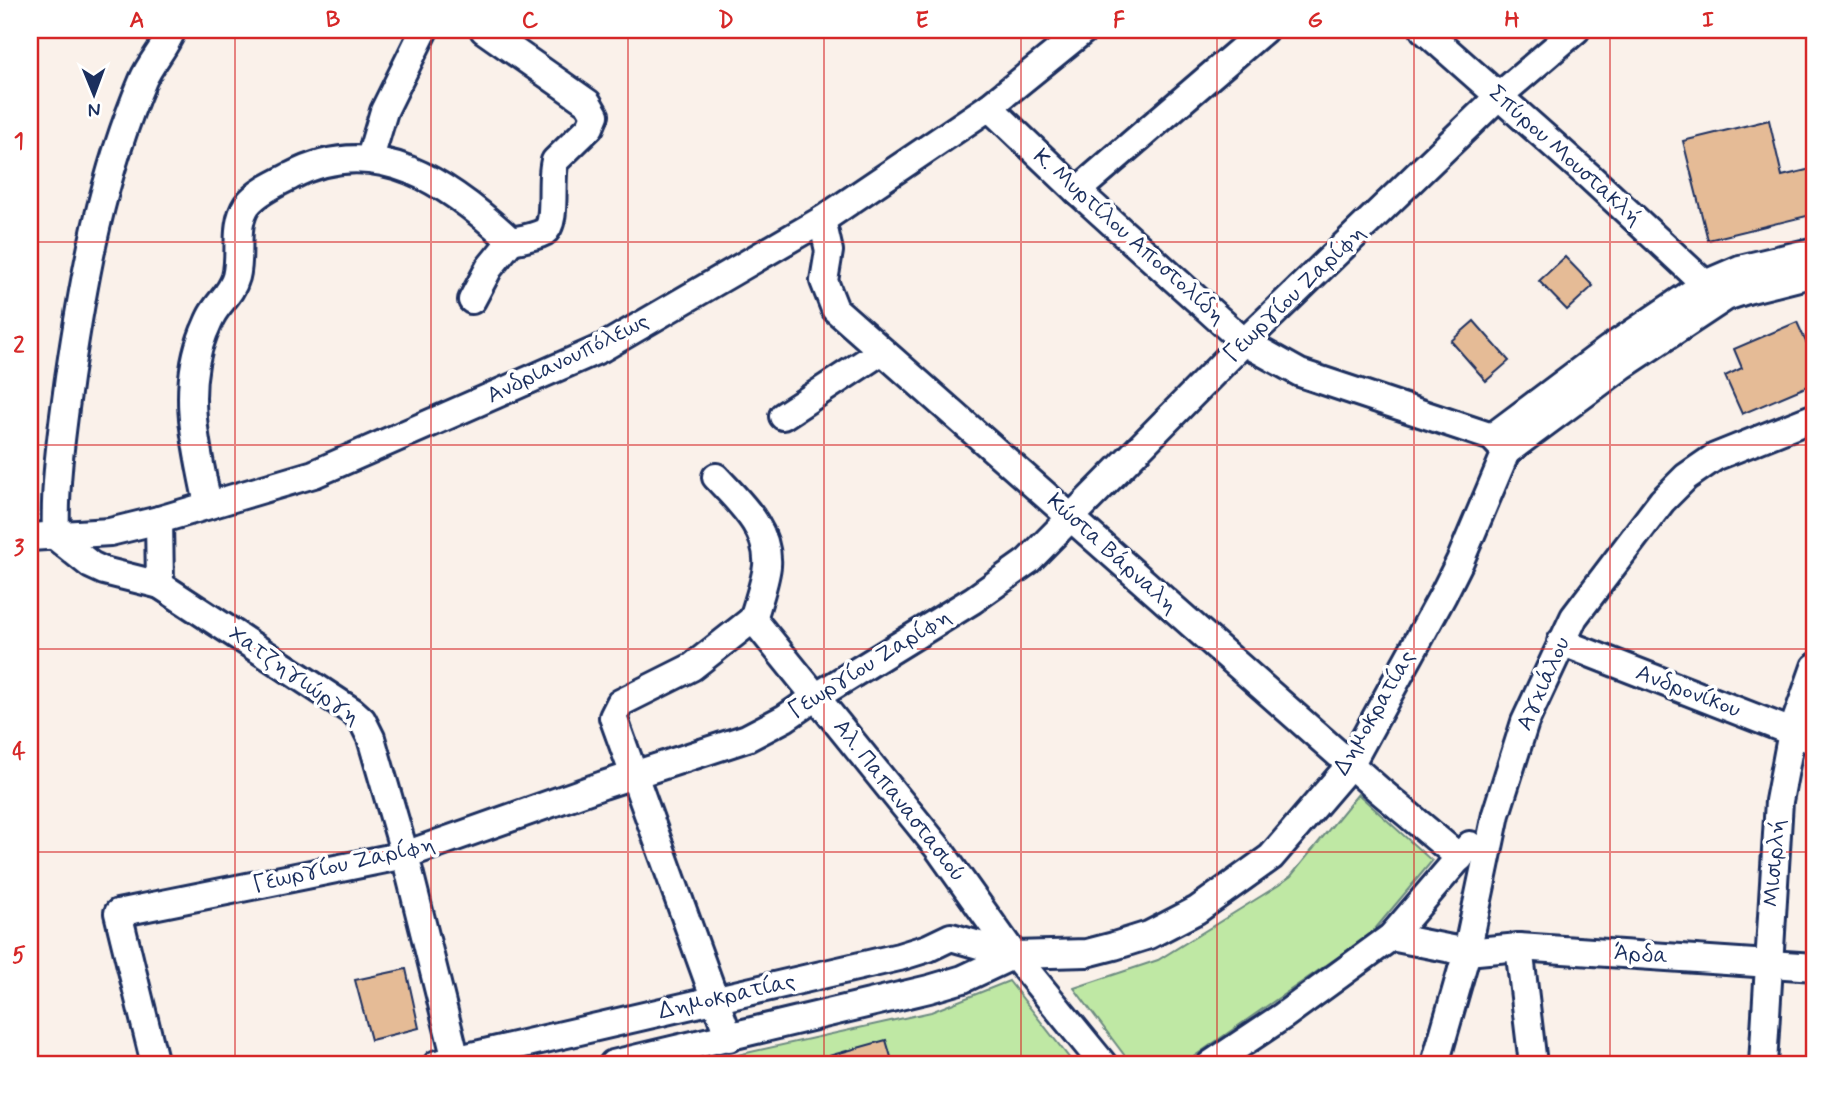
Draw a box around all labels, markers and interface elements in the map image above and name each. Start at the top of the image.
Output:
text: A [129,6,145,36]
text: B [326,6,341,36]
text: C [522,6,539,36]
text: D [718,6,734,36]
text: E [915,6,929,36]
text: F [1113,6,1125,36]
text: G [1307,6,1323,36]
text: H [1504,6,1520,36]
text: I [1702,6,1714,36]
north arrow [60,60,130,130]
street label: Σπύρου Μουστακλή [1482,79,1648,233]
text: N [88,97,101,122]
text: 1 [14,127,24,157]
street label: Κ. Μυρτίλου Αποστολίδη [1026,142,1232,332]
street label: Γεωργίου Ζαρίφη [1218,219,1372,369]
street label: Ανδριανουπόλεως [482,307,654,411]
text: 2 [13,331,25,361]
street label: Κώστα Βάρναλη [1040,487,1184,621]
text: 3 [14,534,25,564]
street label: Γεωργίου Ζαρίφη [783,602,957,726]
street label: Χατζηγιώργη [222,619,366,733]
street label: Αγχιάλου [1510,632,1578,736]
street label: Δημοκρατίας [1327,645,1423,781]
street label: Ανδρονίκου [1631,658,1745,726]
street label: Αλ. Παπαναστασιού [826,713,972,889]
text: 4 [12,737,26,767]
street label: Μισιρλή [1757,818,1793,908]
street label: Γεωργίου Ζαρίφη [250,829,438,901]
street label: Άρδα [1613,938,1669,972]
text: 5 [12,941,26,971]
street label: Δημοκρατίας [656,967,798,1027]

